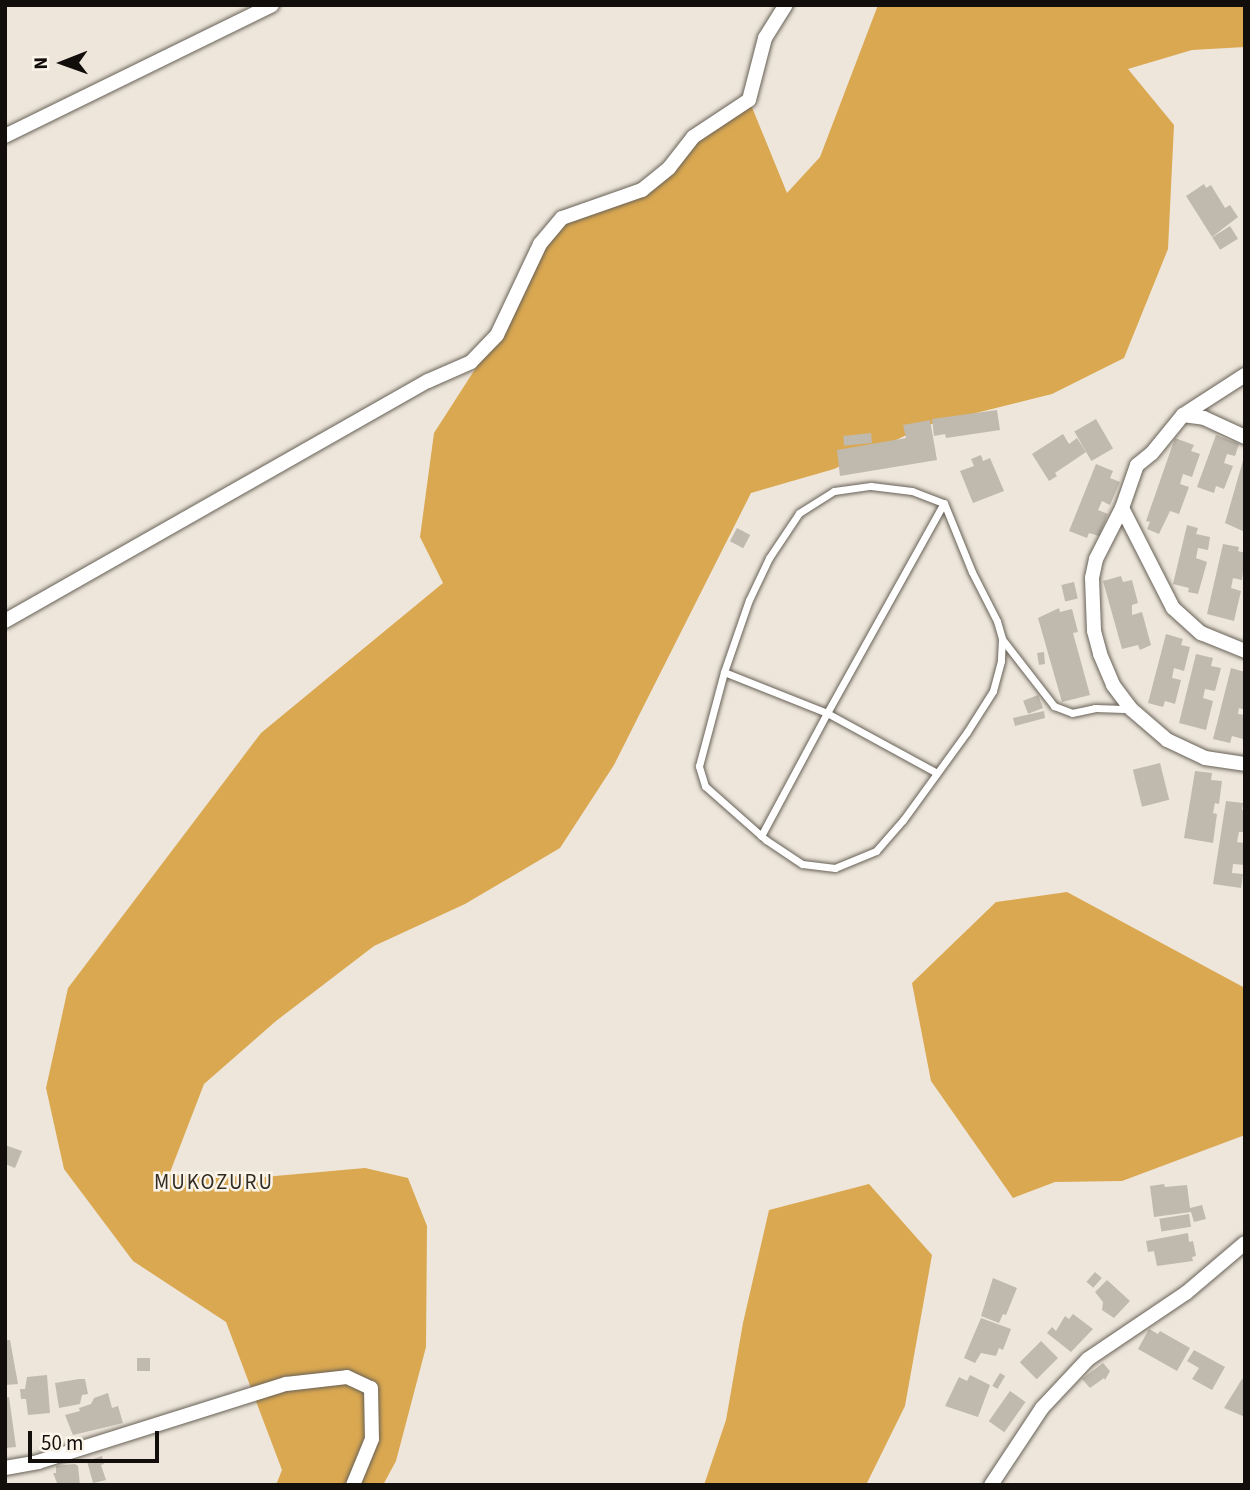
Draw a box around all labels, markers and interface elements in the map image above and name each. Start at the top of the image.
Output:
north arrow [28,28,98,98]
text: N [28,57,55,70]
district label: MUKOZURU [155,1169,273,1195]
scale bar [32,1416,163,1460]
text: 50 m [41,1428,83,1458]

